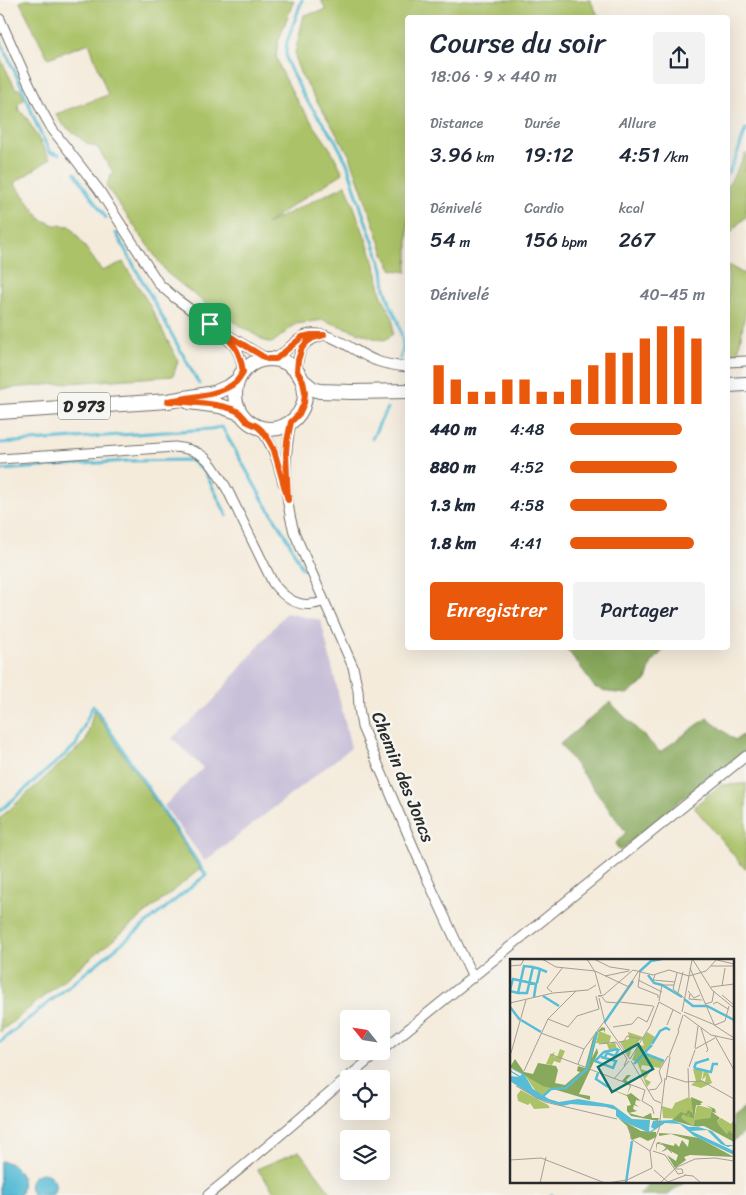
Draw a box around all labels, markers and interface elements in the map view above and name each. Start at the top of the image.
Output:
text: Course du soir [430,18,605,67]
button: share [653,32,705,84]
text: 18:06 · 9 × 440 m [430,62,557,91]
text: Distance [430,111,483,136]
text: Durée [524,111,560,136]
text: Allure [619,111,656,136]
text: 3.96 [430,136,473,174]
text: 19:12 [524,136,574,174]
text: 4:51 [619,136,660,174]
text: km [473,145,495,170]
text: /km [660,145,689,170]
text: Dénivelé [430,196,482,221]
text: Cardio [524,196,564,221]
text: kcal [619,196,644,221]
text: 54 [430,221,456,259]
text: 156 [524,221,558,259]
text: 267 [619,221,655,259]
text: m [456,230,470,255]
text: bpm [558,230,588,255]
text: Dénivelé [430,280,489,309]
text: 40–45 m [640,280,705,309]
pin [189,303,231,345]
icon: arrive [196,310,224,338]
road number: D 973 [58,392,110,420]
text: 440 m [430,415,477,444]
text: 4:48 [510,415,544,444]
text: 880 m [430,453,476,482]
text: 4:52 [510,453,544,482]
text: 1.3 km [430,491,475,520]
text: 4:58 [510,491,544,520]
text: 1.8 km [430,529,476,558]
text: 4:41 [510,529,542,558]
button: Enregistrer [430,582,563,640]
button: Partager [573,582,705,640]
street label: Chemin des Joncs [362,707,444,848]
inset map [510,959,734,1182]
north arrow [340,1010,390,1060]
map controls [340,1010,390,1180]
button: locate [340,1070,390,1120]
button: layers [340,1130,390,1180]

